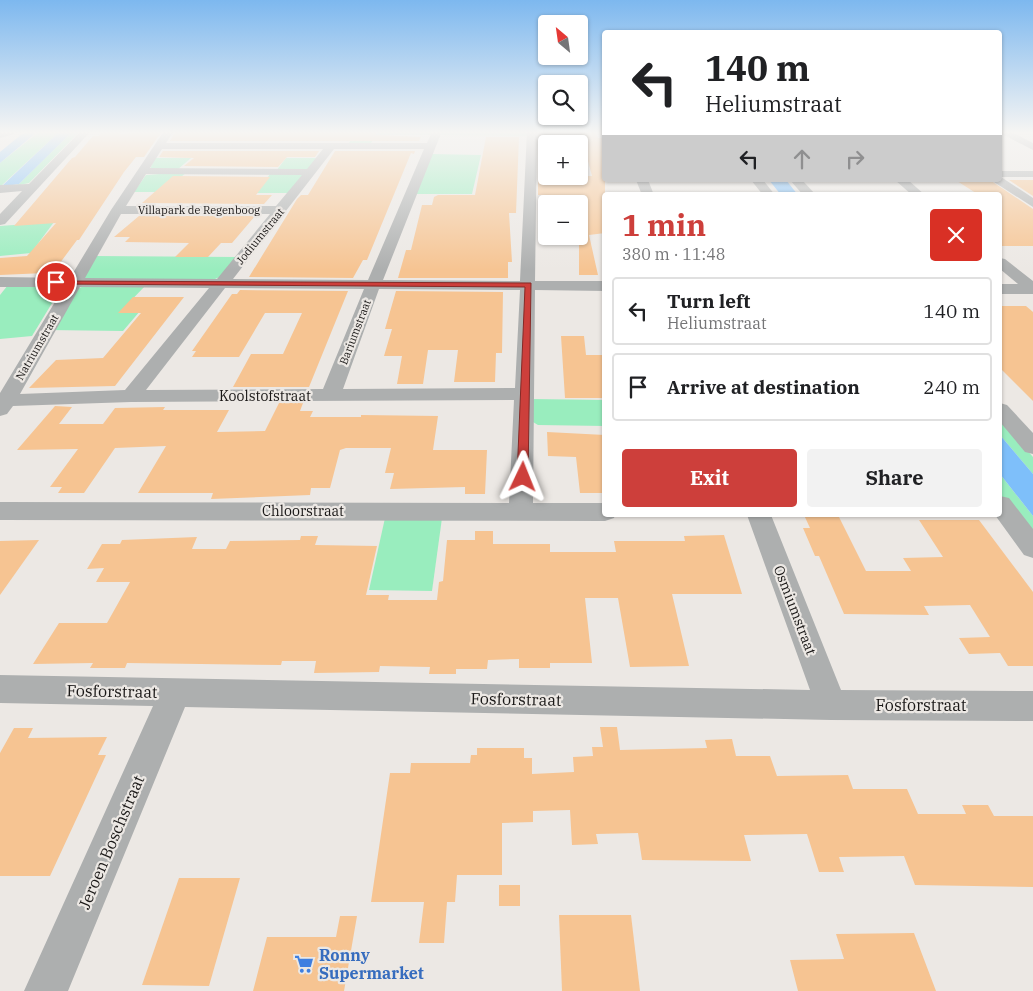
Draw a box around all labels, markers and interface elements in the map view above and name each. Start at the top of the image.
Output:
north arrow [538,15,588,65]
map controls [538,15,588,245]
text: 140 m [705,45,810,91]
icon: left [622,50,687,115]
button: search [538,75,588,125]
text: Heliumstraat [705,89,842,118]
button: + [538,135,588,185]
icon: left [735,145,763,173]
icon: ahead [788,145,816,173]
icon: right [841,145,869,173]
button: − [538,195,588,245]
street label: Villapark de Regenboog [138,203,260,217]
street label: Jodiumstraat [233,205,287,267]
text: 1 min [622,205,706,244]
button: close [930,209,982,261]
text: 380 m · 11:48 [622,244,725,264]
pin [35,261,77,303]
icon: arrive [42,268,70,296]
text: Turn left [667,289,750,313]
street label: Bariumstraat [336,297,374,367]
icon: left [624,297,652,325]
text: 140 m [923,299,980,323]
street label: Natriumstraat [13,311,62,382]
text: Heliumstraat [667,313,767,333]
icon: arrive [624,373,652,401]
text: Arrive at destination [667,375,860,399]
text: 240 m [923,375,980,399]
street label: Koolstofstraat [219,387,311,405]
button: Exit [622,449,797,507]
button: Share [807,449,982,507]
position arrow [496,450,548,502]
street label: Chloorstraat [262,502,344,520]
street label: Osmiumstraat [770,563,820,657]
street label: Fosforstraat [66,680,158,702]
street label: Fosforstraat [470,688,562,710]
street label: Fosforstraat [875,695,967,715]
street label: Jeroen Boschstraat [74,772,148,912]
place label: Ronny Supermarket [319,945,424,983]
supermarket icon: Ronny Supermarket [293,953,315,975]

